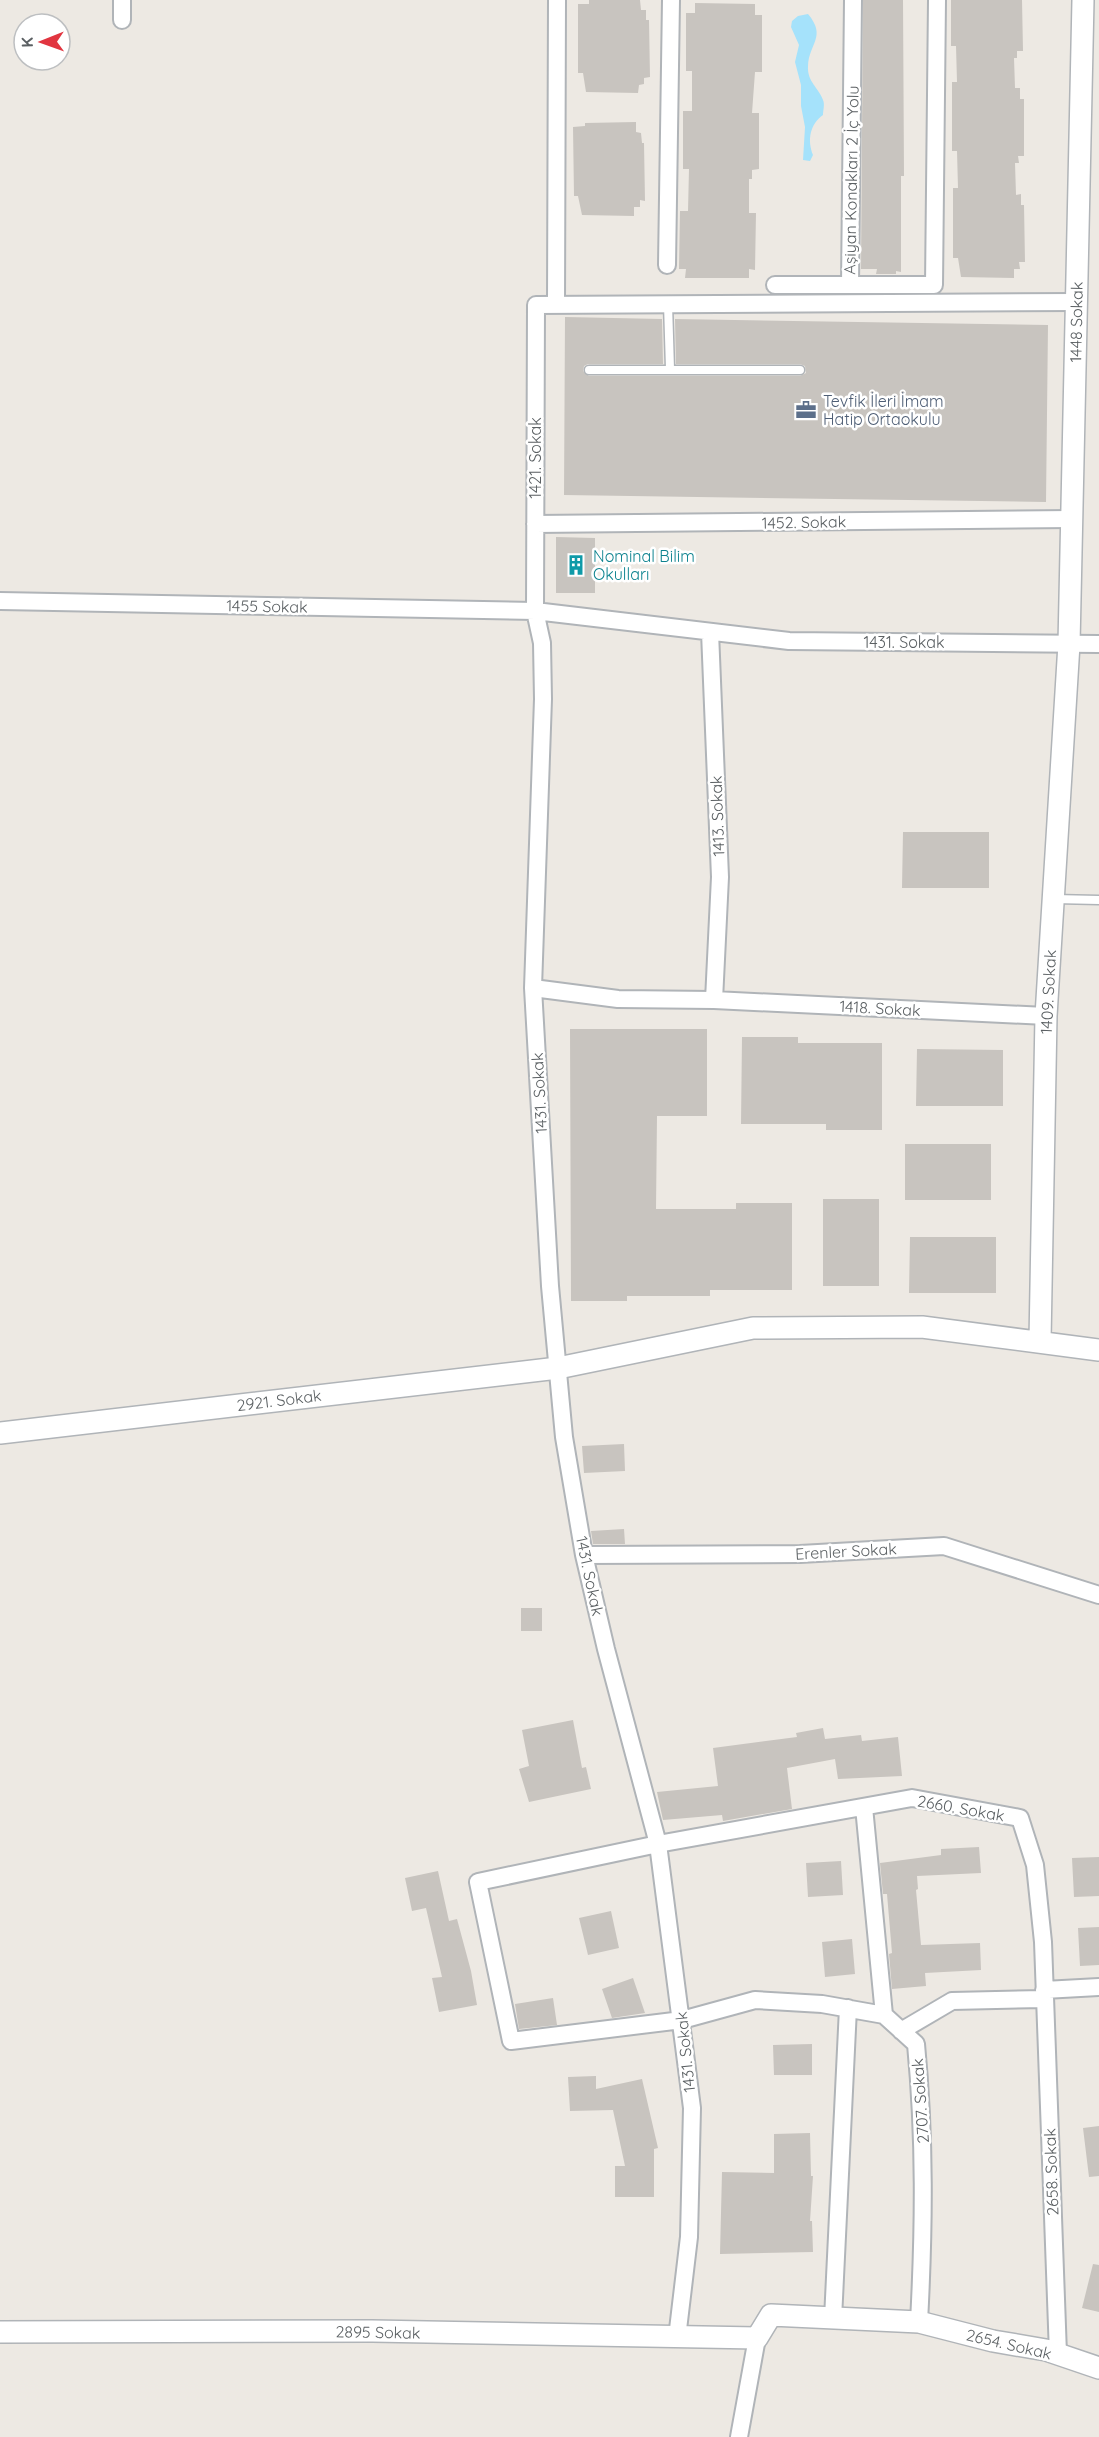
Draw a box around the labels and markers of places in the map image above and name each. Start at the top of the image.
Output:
place label: Tevfik İleri İmam Hatip Ortaokulu [823,391,944,429]
office icon: Tevfik İleri İmam Hatip Ortaokulu [794,398,818,422]
place label: Nominal Bilim Okulları [593,546,695,584]
building icon: Nominal Bilim Okulları [564,553,588,577]

